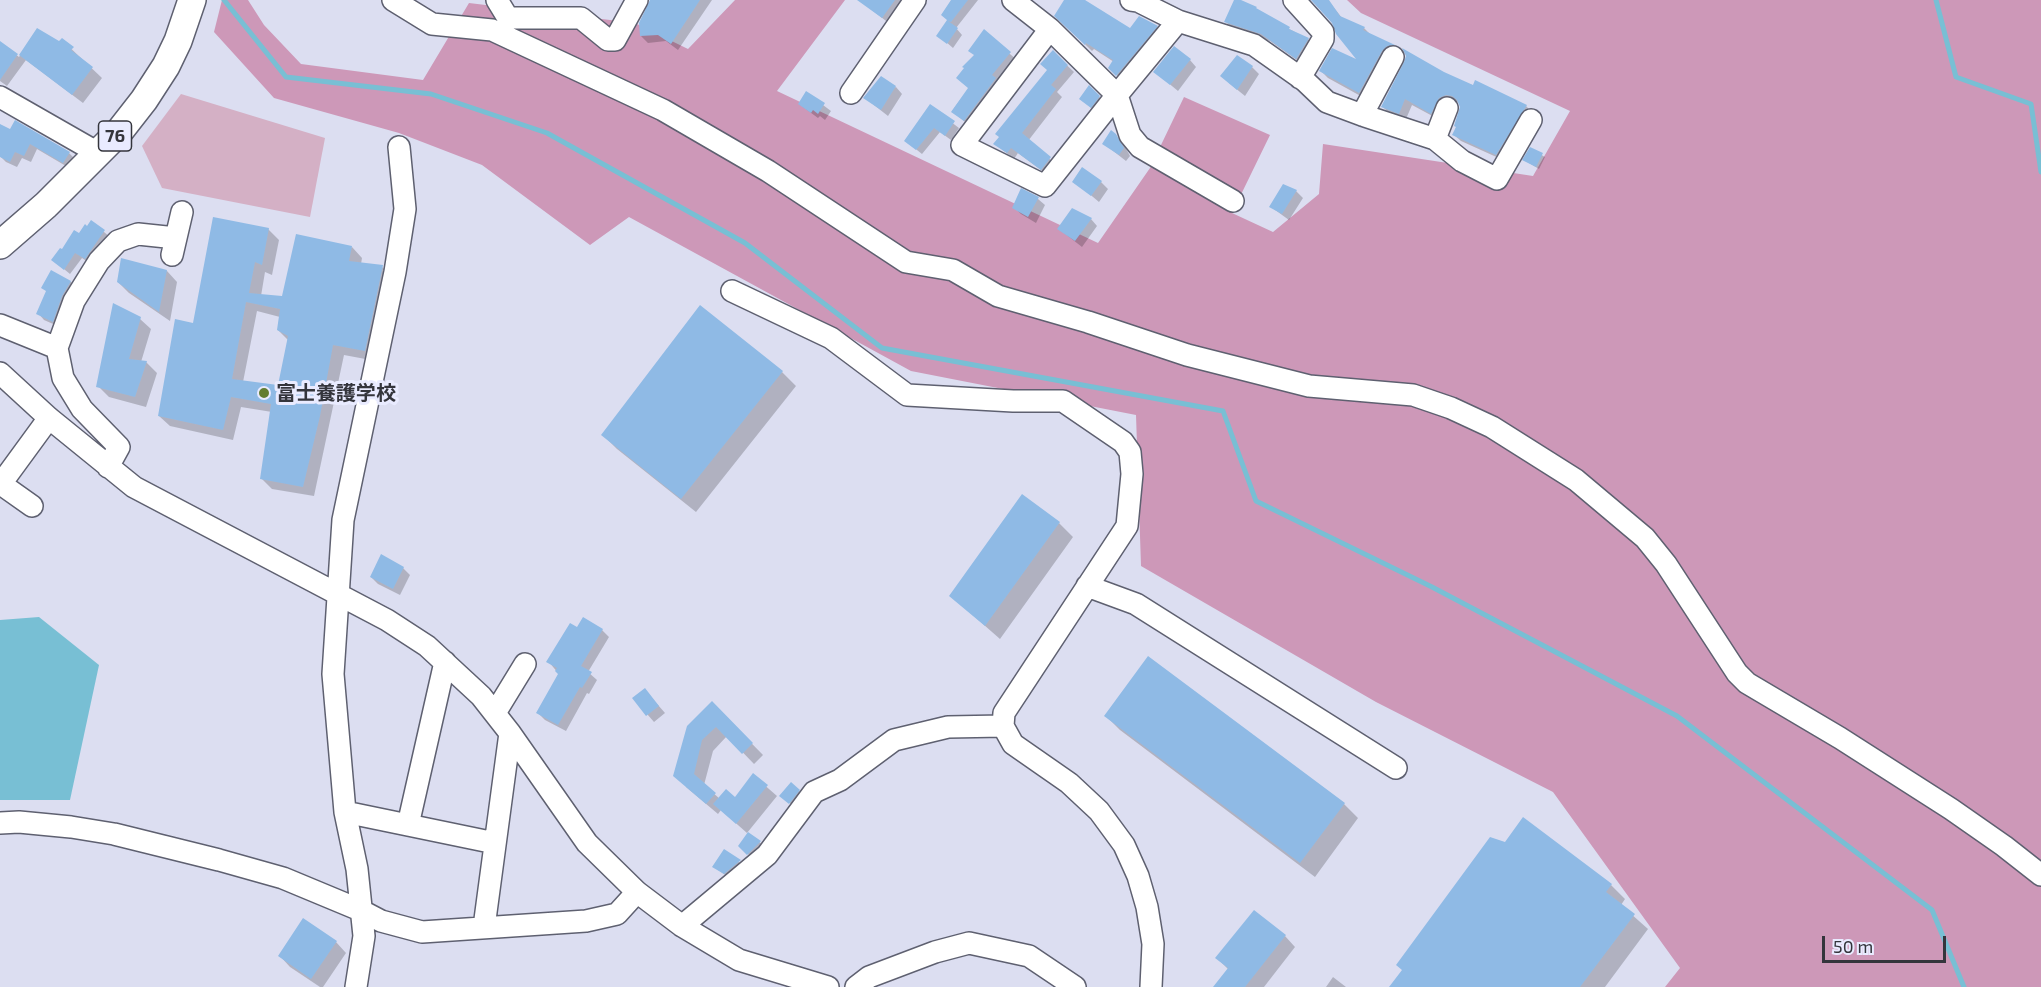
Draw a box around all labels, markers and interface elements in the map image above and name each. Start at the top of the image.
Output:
road number: 76 [98,121,132,151]
place label: 富士養護学校 [276,381,396,405]
marker: 富士養護学校 [257,386,271,400]
scale bar [1825,924,1950,962]
text: 50 m [1833,935,1873,957]

